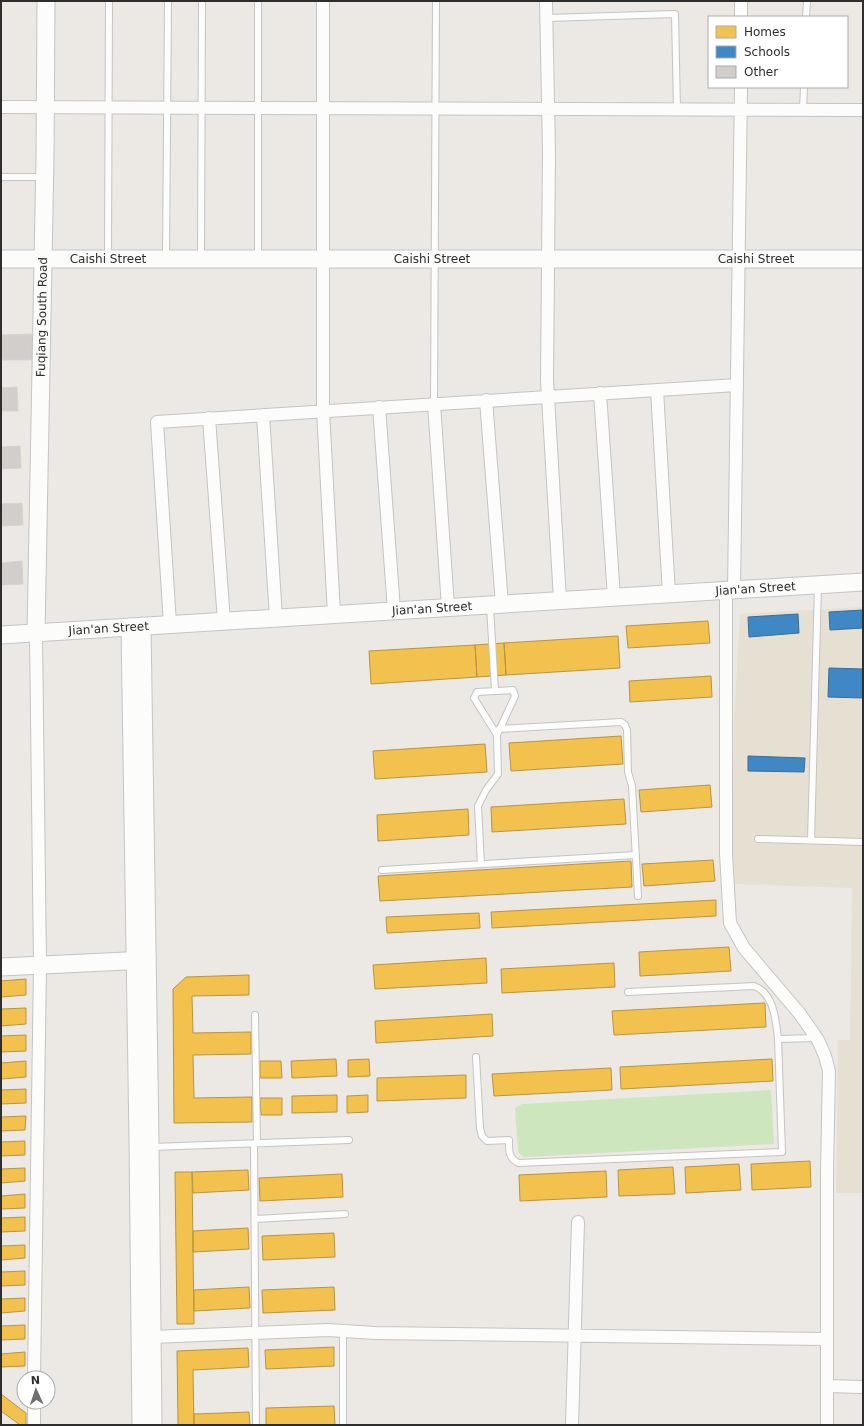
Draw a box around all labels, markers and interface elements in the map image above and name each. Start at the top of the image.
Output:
legend [708,16,848,88]
text: Homes [744,25,786,39]
text: Schools [744,45,790,59]
text: Other [744,65,778,79]
street label: Caishi Street [70,252,147,266]
street label: Caishi Street [394,252,471,266]
street label: Caishi Street [718,252,795,266]
street label: Fuqiang South Road [34,257,50,377]
street label: Jian'an Street [714,579,796,598]
street label: Jian'an Street [391,599,473,618]
street label: Jian'an Street [67,619,150,638]
north arrow [16,1370,56,1410]
text: N [31,1374,40,1387]

